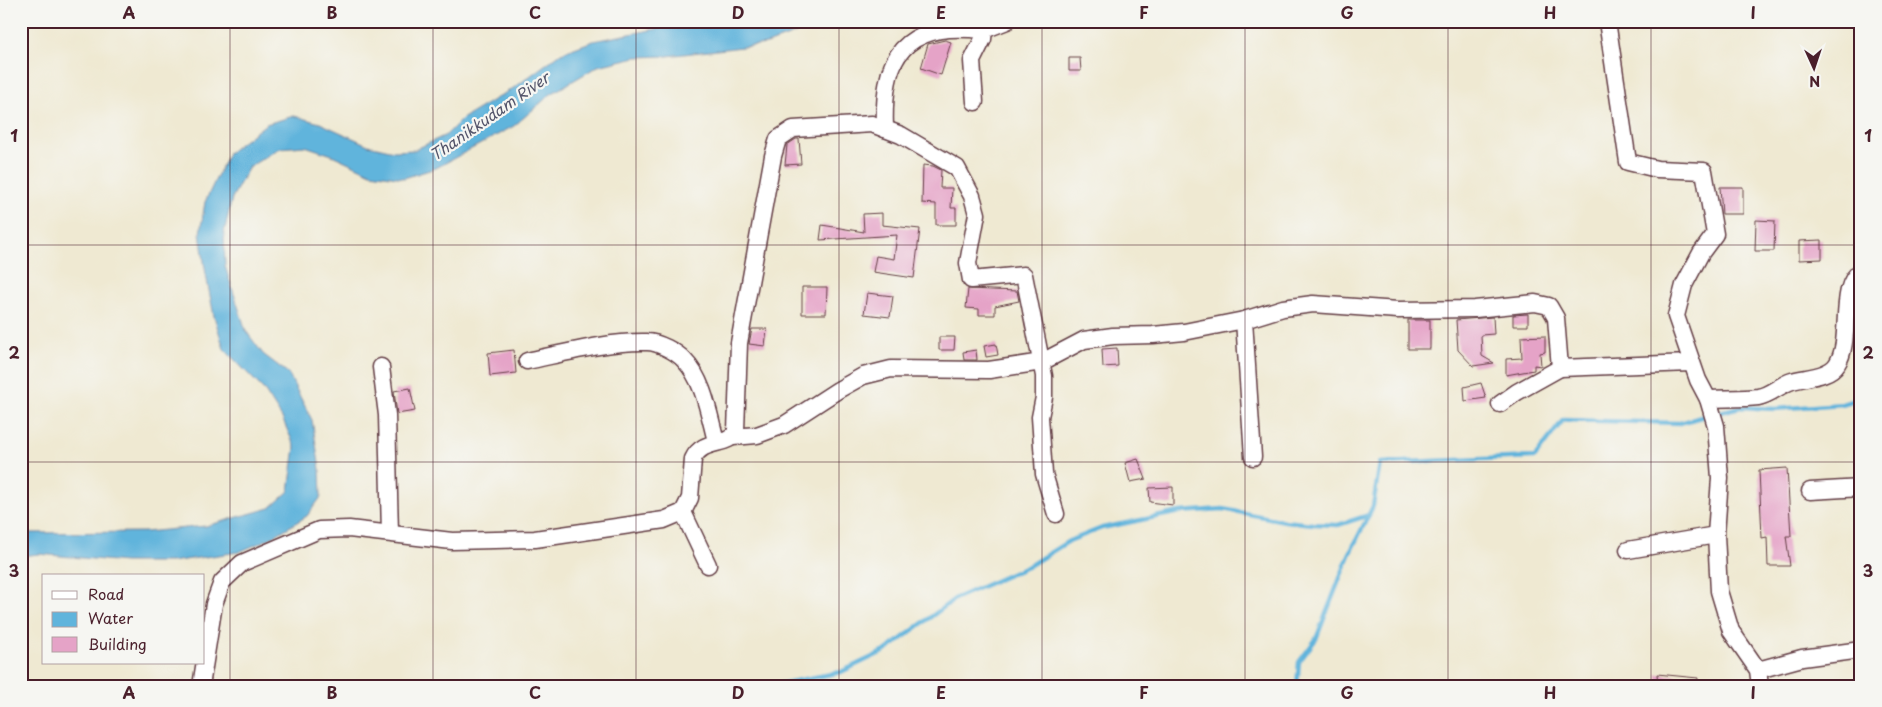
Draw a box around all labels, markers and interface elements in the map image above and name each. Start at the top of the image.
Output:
text: A [123,0,136,24]
text: B [327,0,338,24]
text: C [529,0,541,24]
text: D [732,0,744,24]
text: E [936,0,946,24]
text: F [1139,0,1149,24]
text: G [1340,0,1354,24]
text: H [1544,0,1556,24]
text: I [1750,0,1756,24]
north arrow [1790,42,1840,92]
water label: Thanikkudam River [425,65,555,166]
text: N [1809,71,1821,92]
text: 1 [10,123,18,147]
text: 1 [1864,123,1872,147]
text: 2 [8,340,20,364]
text: 2 [1862,340,1874,364]
text: 3 [9,558,19,582]
text: 3 [1863,558,1873,582]
legend [42,574,205,664]
text: Road [88,582,124,605]
text: Water [88,606,133,629]
text: Building [88,632,147,655]
text: A [123,680,136,704]
text: B [327,680,338,704]
text: C [529,680,541,704]
text: D [732,680,744,704]
text: E [936,680,946,704]
text: F [1139,680,1149,704]
text: G [1340,680,1354,704]
text: H [1544,680,1556,704]
text: I [1750,680,1756,704]

